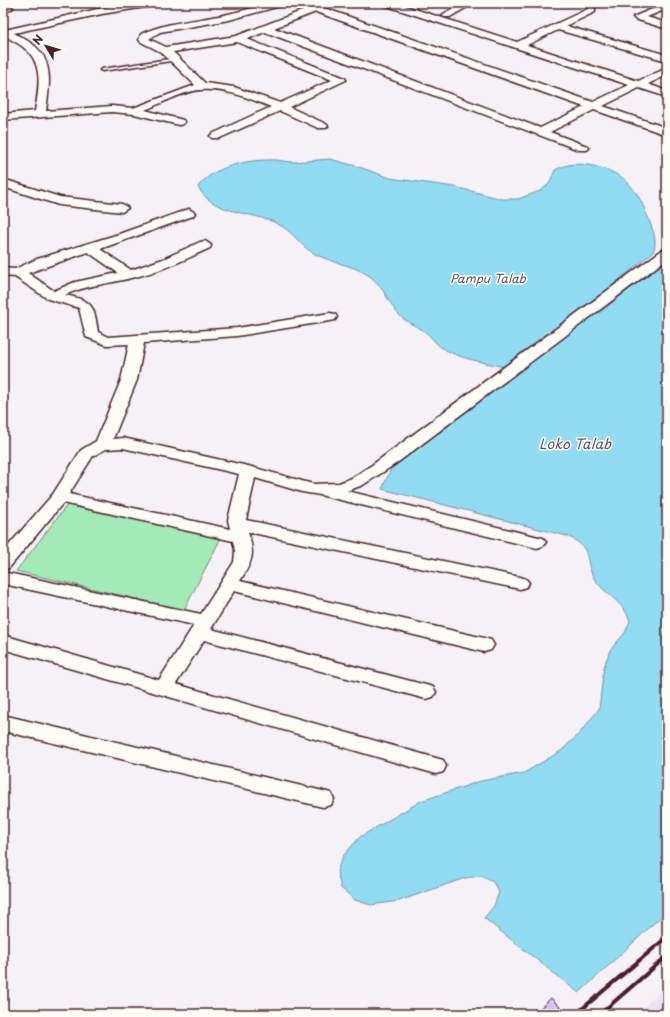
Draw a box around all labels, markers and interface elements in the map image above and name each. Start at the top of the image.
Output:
north arrow [26,26,66,66]
text: N [28,31,47,48]
water label: Pampu Talab [450,269,526,287]
water label: Loko Talab [539,433,612,454]

